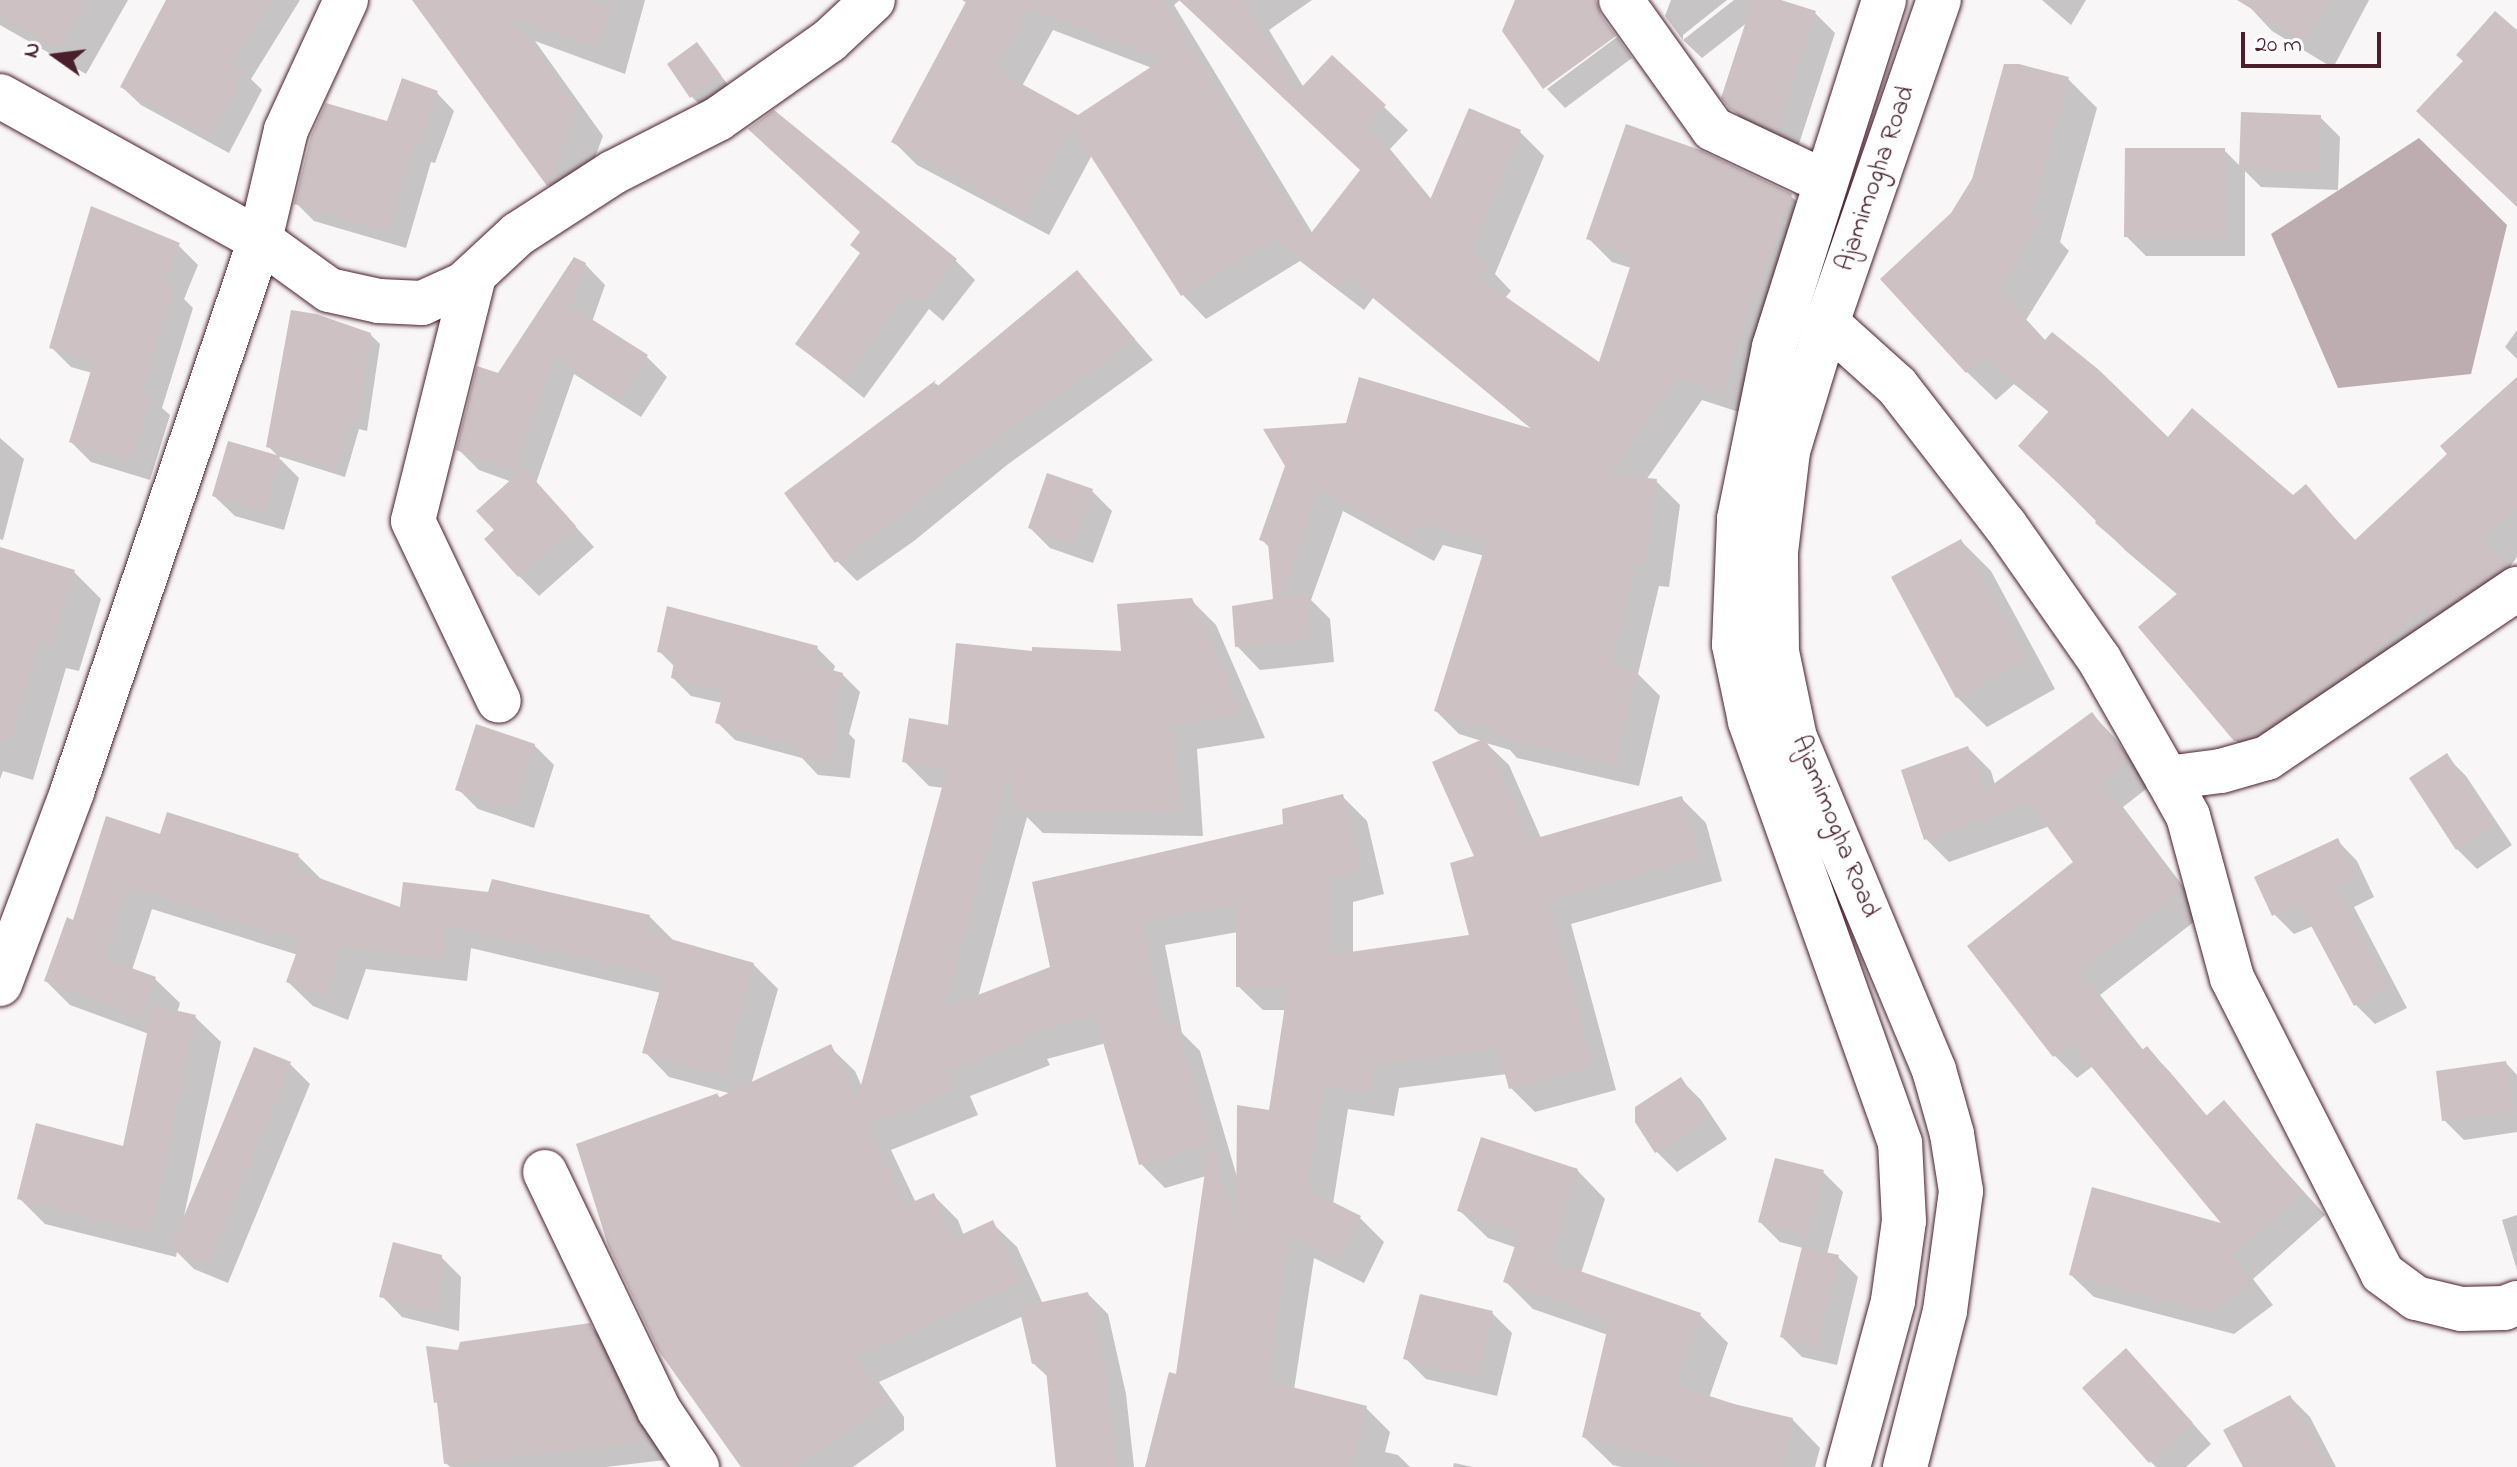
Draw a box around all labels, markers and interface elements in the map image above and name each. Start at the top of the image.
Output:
north arrow [16,16,96,96]
scale bar [2245,16,2385,66]
text: 20 m [2255,28,2302,63]
text: N [15,39,50,61]
street label: Ajamimogha Road [1831,82,1923,276]
street label: Ajamimogha Road [1783,731,1885,923]

